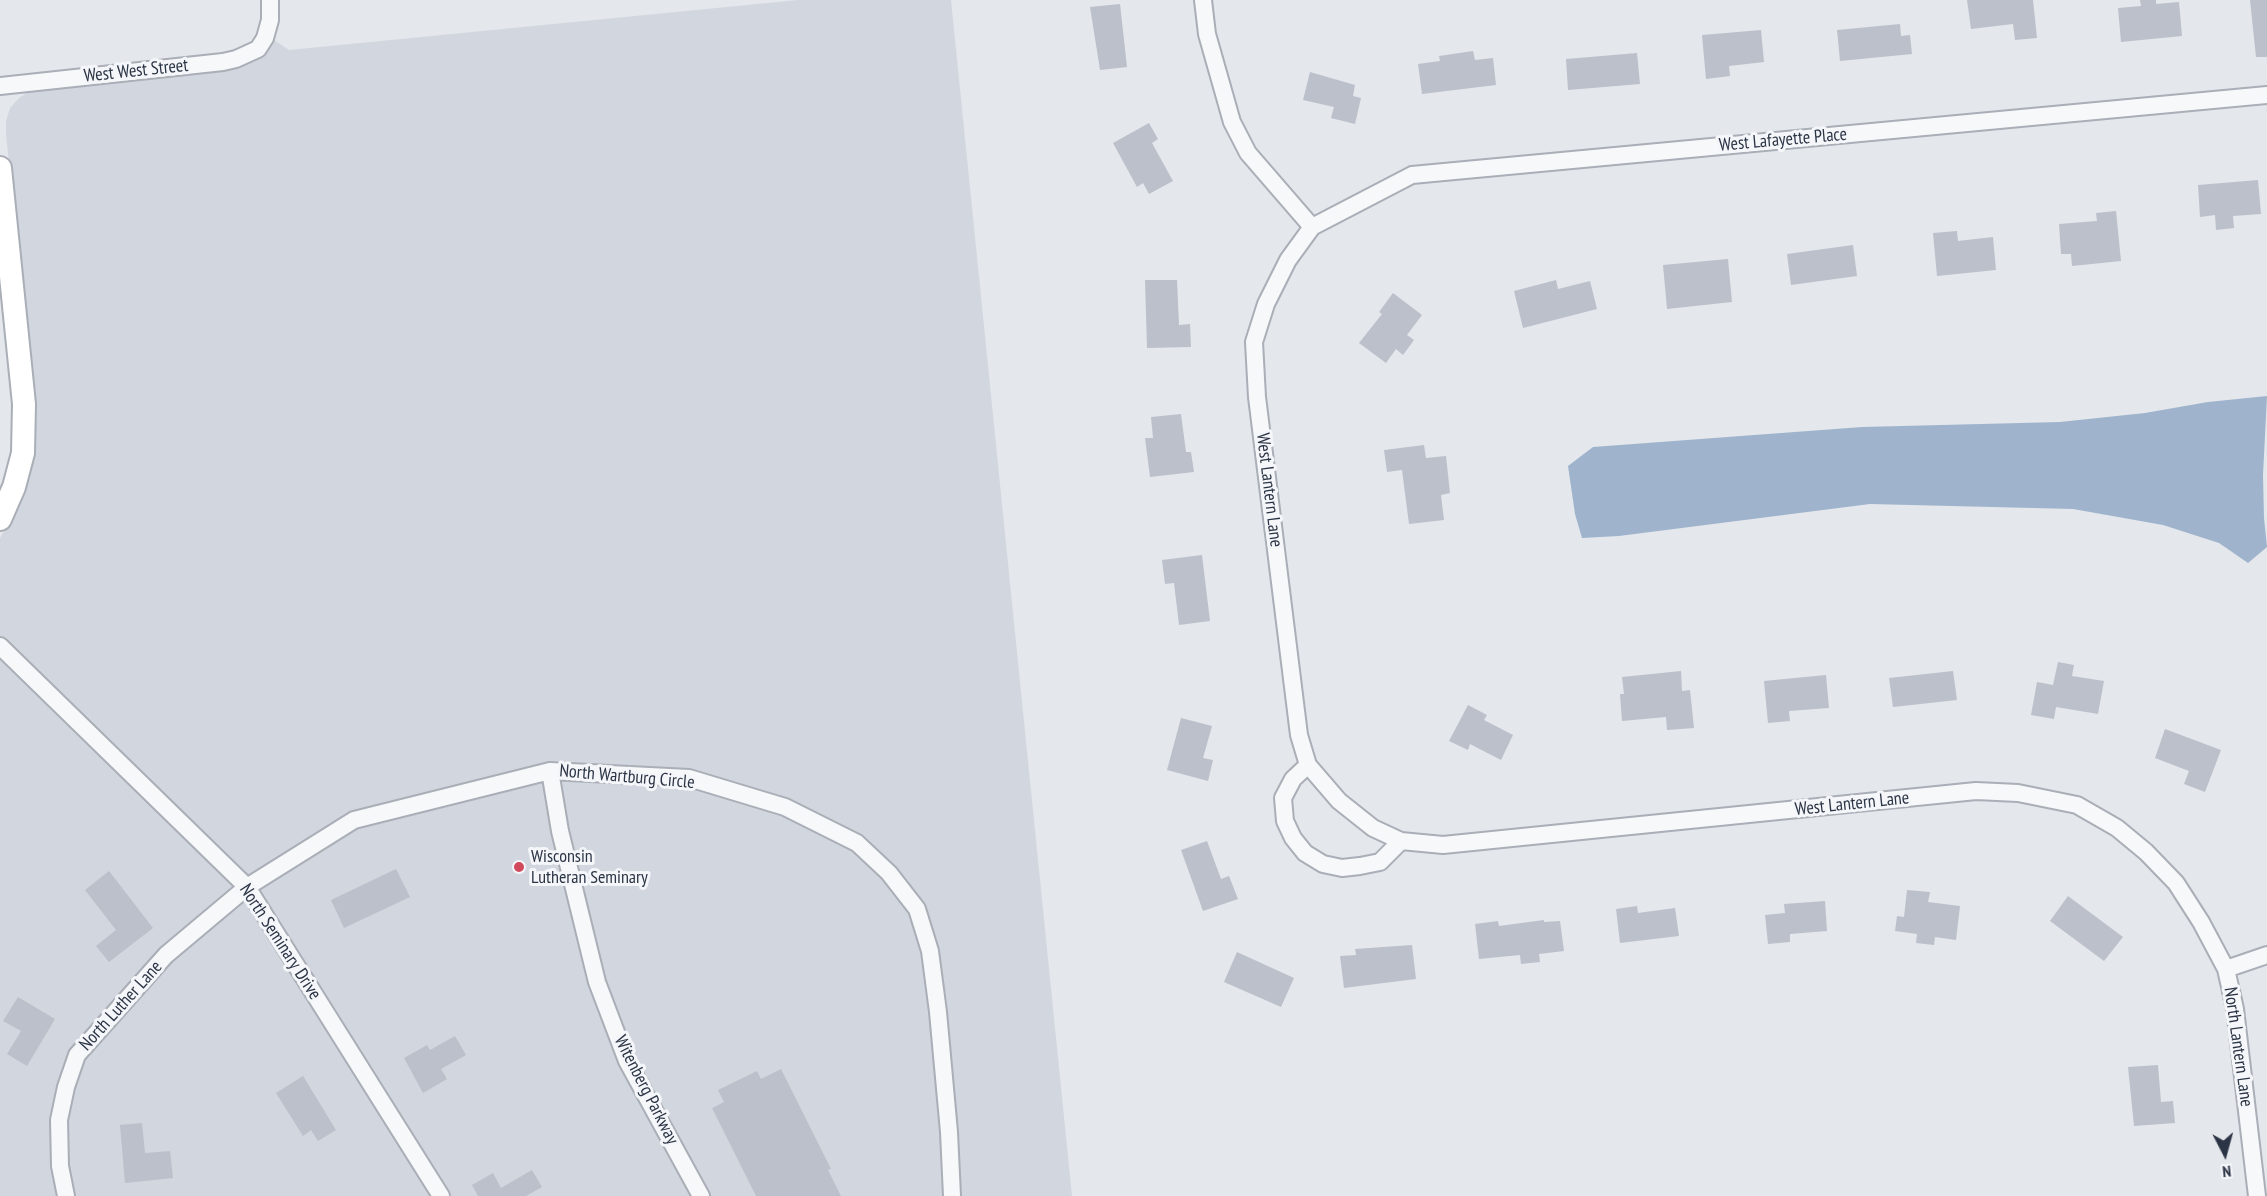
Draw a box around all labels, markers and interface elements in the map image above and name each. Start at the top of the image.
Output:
street label: West West Street [83,55,189,87]
street label: West Lafayette Place [1718,124,1848,156]
street label: West Lantern Lane [1251,432,1287,548]
street label: North Wartburg Circle [558,760,696,794]
street label: West Lantern Lane [1794,787,1910,821]
place label: Wisconsin Lutheran Seminary [531,846,648,888]
marker: Wisconsin Lutheran Seminary [512,860,526,874]
street label: North Seminary Drive [235,880,325,1004]
street label: North Luther Lane [75,957,167,1055]
street label: North Lantern Lane [2219,986,2257,1108]
street label: Witenberg Parkway [609,1032,683,1148]
north arrow [2195,1124,2255,1184]
text: N [2222,1162,2232,1182]

